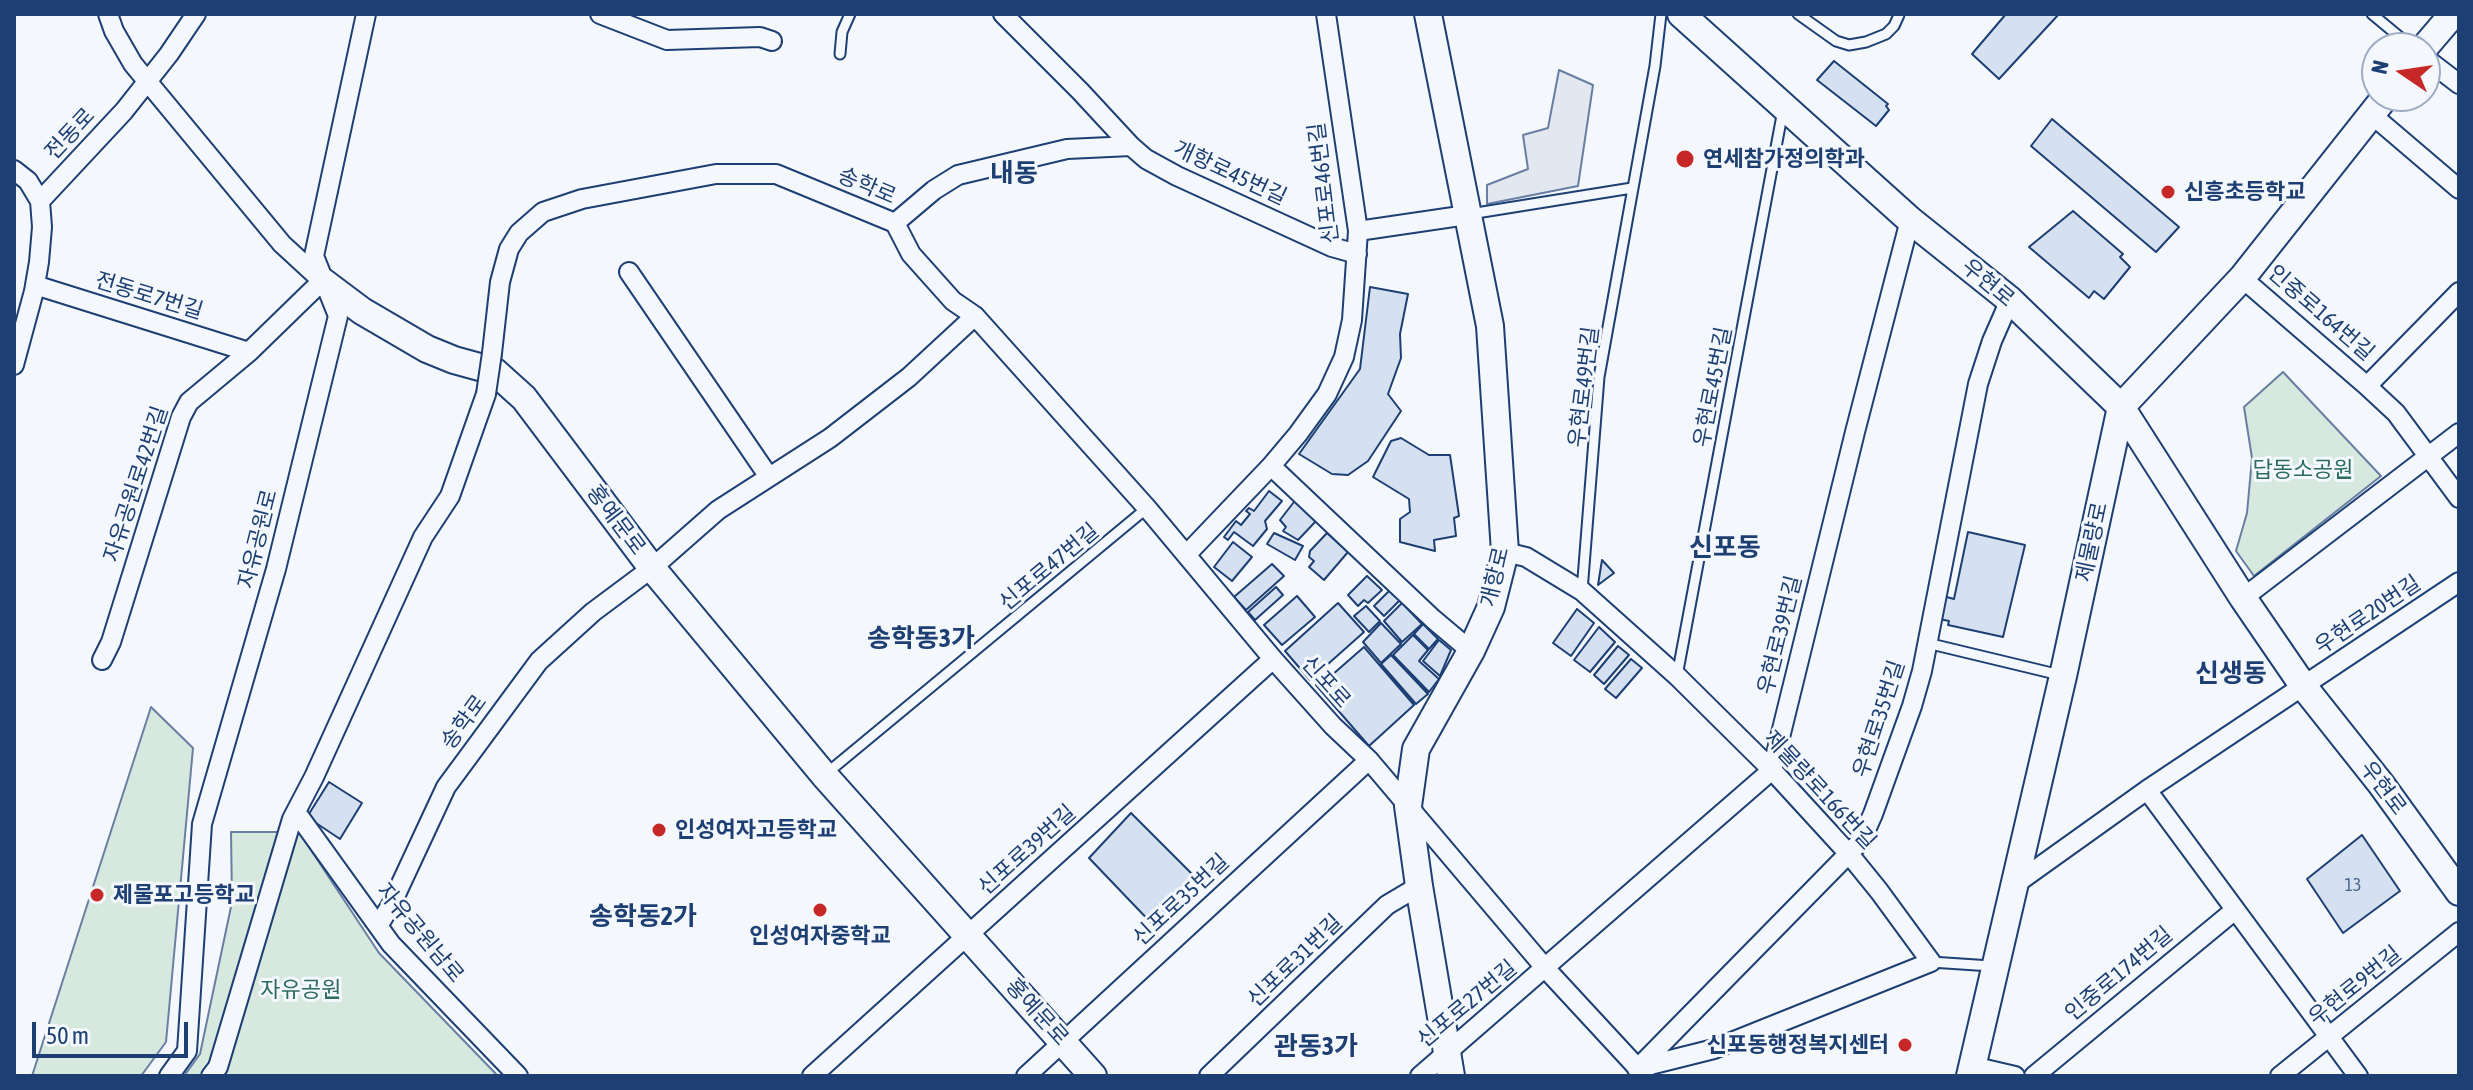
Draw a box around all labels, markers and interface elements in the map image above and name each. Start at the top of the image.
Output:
north arrow [2361,32,2441,112]
text: N [2365,58,2394,76]
street label: 전동로 [40,103,100,165]
street label: 신포로46번길 [1303,121,1345,245]
street label: 개항로45번길 [1169,135,1291,211]
place label: 연세참가정의학과 [1703,146,1865,172]
marker: 연세참가정의학과 [1674,148,1696,170]
district label: 내동 [990,158,1038,190]
street label: 송학로 [834,162,900,210]
place label: 신흥초등학교 [2184,179,2305,205]
marker: 신흥초등학교 [2159,183,2177,201]
street label: 우현로 [1956,253,2020,313]
street label: 인중로164번길 [2262,260,2380,366]
street label: 전동로7번길 [92,267,206,325]
street label: 우현로49번길 [1563,325,1605,449]
street label: 우현로45번길 [1688,325,1738,449]
street label: 자유공원로42번길 [98,403,174,565]
park label: 답동소공원 [2252,457,2354,483]
street label: 홍예문로 [581,480,651,560]
street label: 자유공원로 [233,487,283,591]
street label: 제물량로 [2071,500,2113,584]
street label: 신포로47번길 [994,518,1104,616]
district label: 신포동 [1689,532,1761,564]
street label: 개항로 [1475,544,1515,610]
street label: 우현로20번길 [2310,570,2426,660]
street label: 우현로39번길 [1752,573,1808,697]
district label: 송학동3가 [867,623,975,655]
street label: 신포로 [1296,651,1356,713]
street label: 우현로35번길 [1848,657,1910,781]
district label: 신생동 [2195,658,2267,690]
street label: 송학로 [435,690,493,754]
street label: 제물량로166번길 [1758,725,1882,855]
street label: 우현로 [2354,756,2412,820]
street label: 신포로39번길 [973,799,1081,901]
place label: 인성여자고등학교 [675,817,837,843]
marker: 인성여자고등학교 [650,821,668,839]
street label: 신포로35번길 [1127,849,1235,951]
house number: 13 [2345,874,2361,896]
street label: 자유공원남로 [371,878,469,988]
place label: 제물포고등학교 [113,882,255,908]
marker: 제물포고등학교 [88,886,106,904]
district label: 송학동2가 [589,901,697,933]
marker: 인성여자중학교 [811,901,829,919]
street label: 신포로31번길 [1242,909,1348,1013]
street label: 인중로174번길 [2060,921,2178,1027]
place label: 인성여자중학교 [749,923,891,949]
street label: 우현로9번길 [2303,941,2407,1031]
street label: 신포로27번길 [1412,955,1522,1053]
street label: 홍예문로 [1000,973,1074,1051]
park label: 자유공원 [261,977,341,1003]
scale bar [36,1006,192,1056]
text: 50 m [46,1022,89,1049]
district label: 관동3가 [1274,1031,1358,1063]
place label: 신포동행정복지센터 [1707,1032,1889,1058]
marker: 신포동행정복지센터 [1896,1036,1914,1054]

